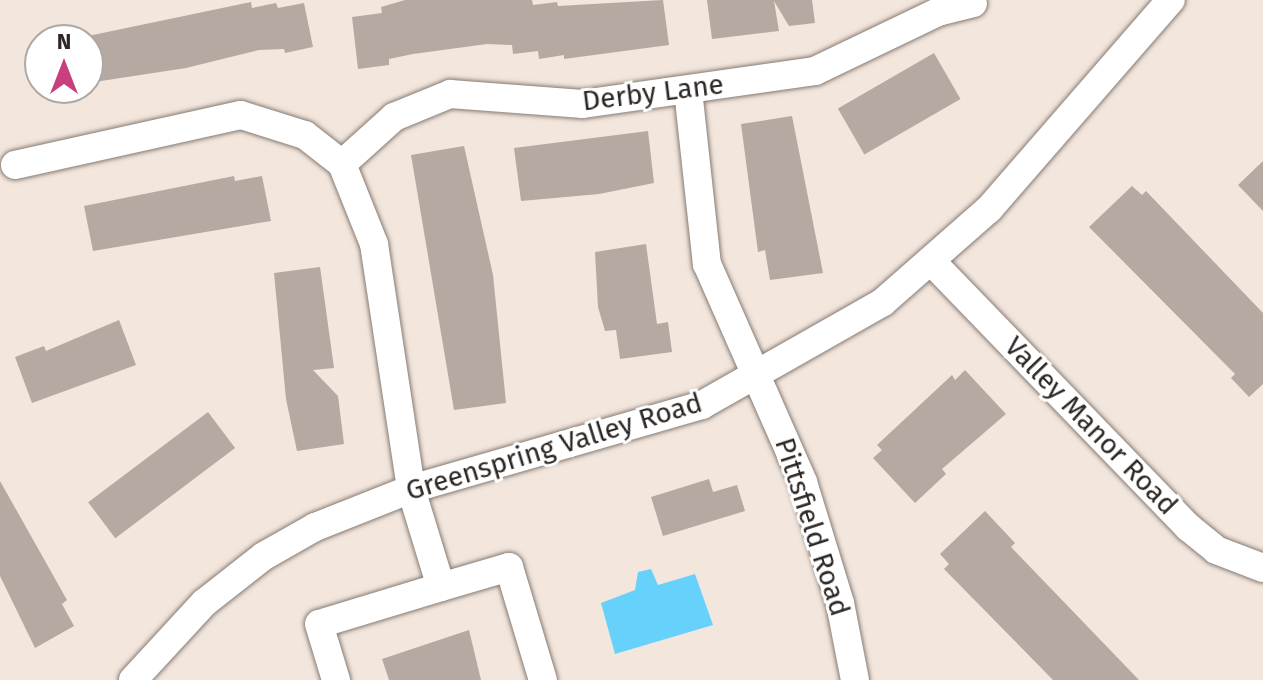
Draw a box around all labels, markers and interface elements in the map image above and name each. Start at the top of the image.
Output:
north arrow [24,24,104,104]
text: N [57,28,71,55]
street label: Derby Lane [580,68,726,118]
street label: Valley Manor Road [997,330,1185,522]
street label: Greenspring Valley Road [402,386,706,508]
street label: Pittsfield Road [767,434,857,620]

